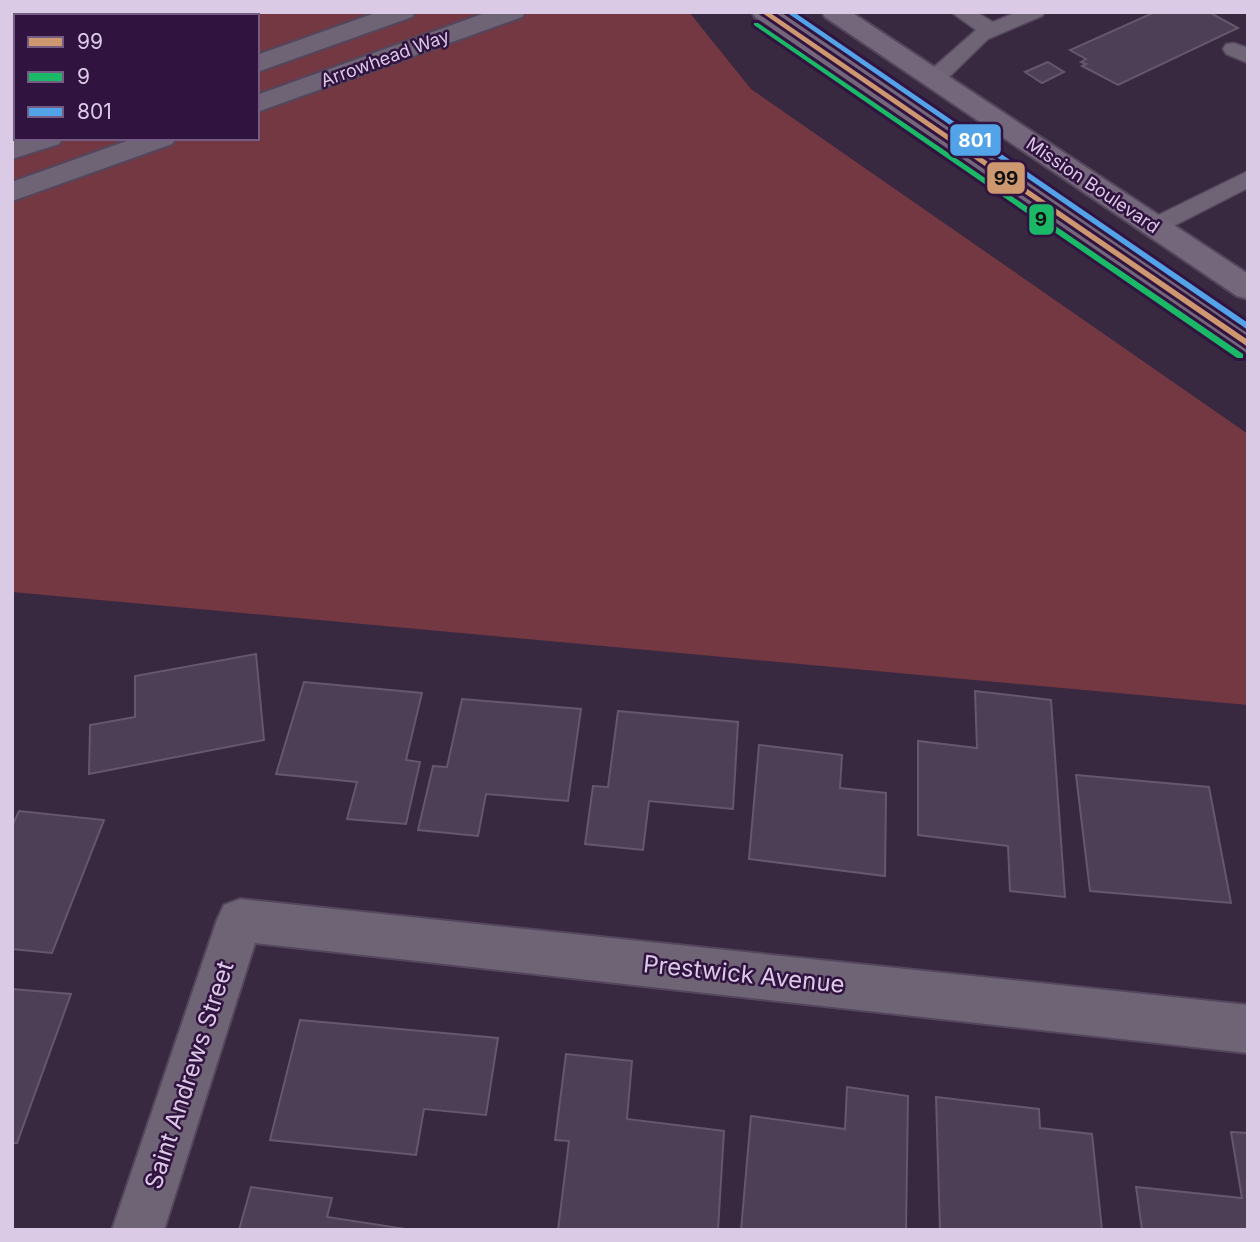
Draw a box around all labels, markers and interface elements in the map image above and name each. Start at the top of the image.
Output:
legend [14,14,259,140]
street label: Arrowhead Way [318,25,452,91]
text: 99 [77,29,103,54]
text: 9 [77,64,90,89]
text: 801 [77,99,112,124]
line badge: 801 [949,123,1002,157]
text: 801 [958,129,992,152]
street label: Mission Boulevard [1023,133,1163,237]
line badge: 99 [986,161,1026,195]
text: 99 [994,167,1018,190]
line badge: 9 [1028,203,1055,236]
text: 9 [1035,208,1047,231]
street label: Prestwick Avenue [642,949,846,999]
street label: Saint Andrews Street [138,957,240,1193]

